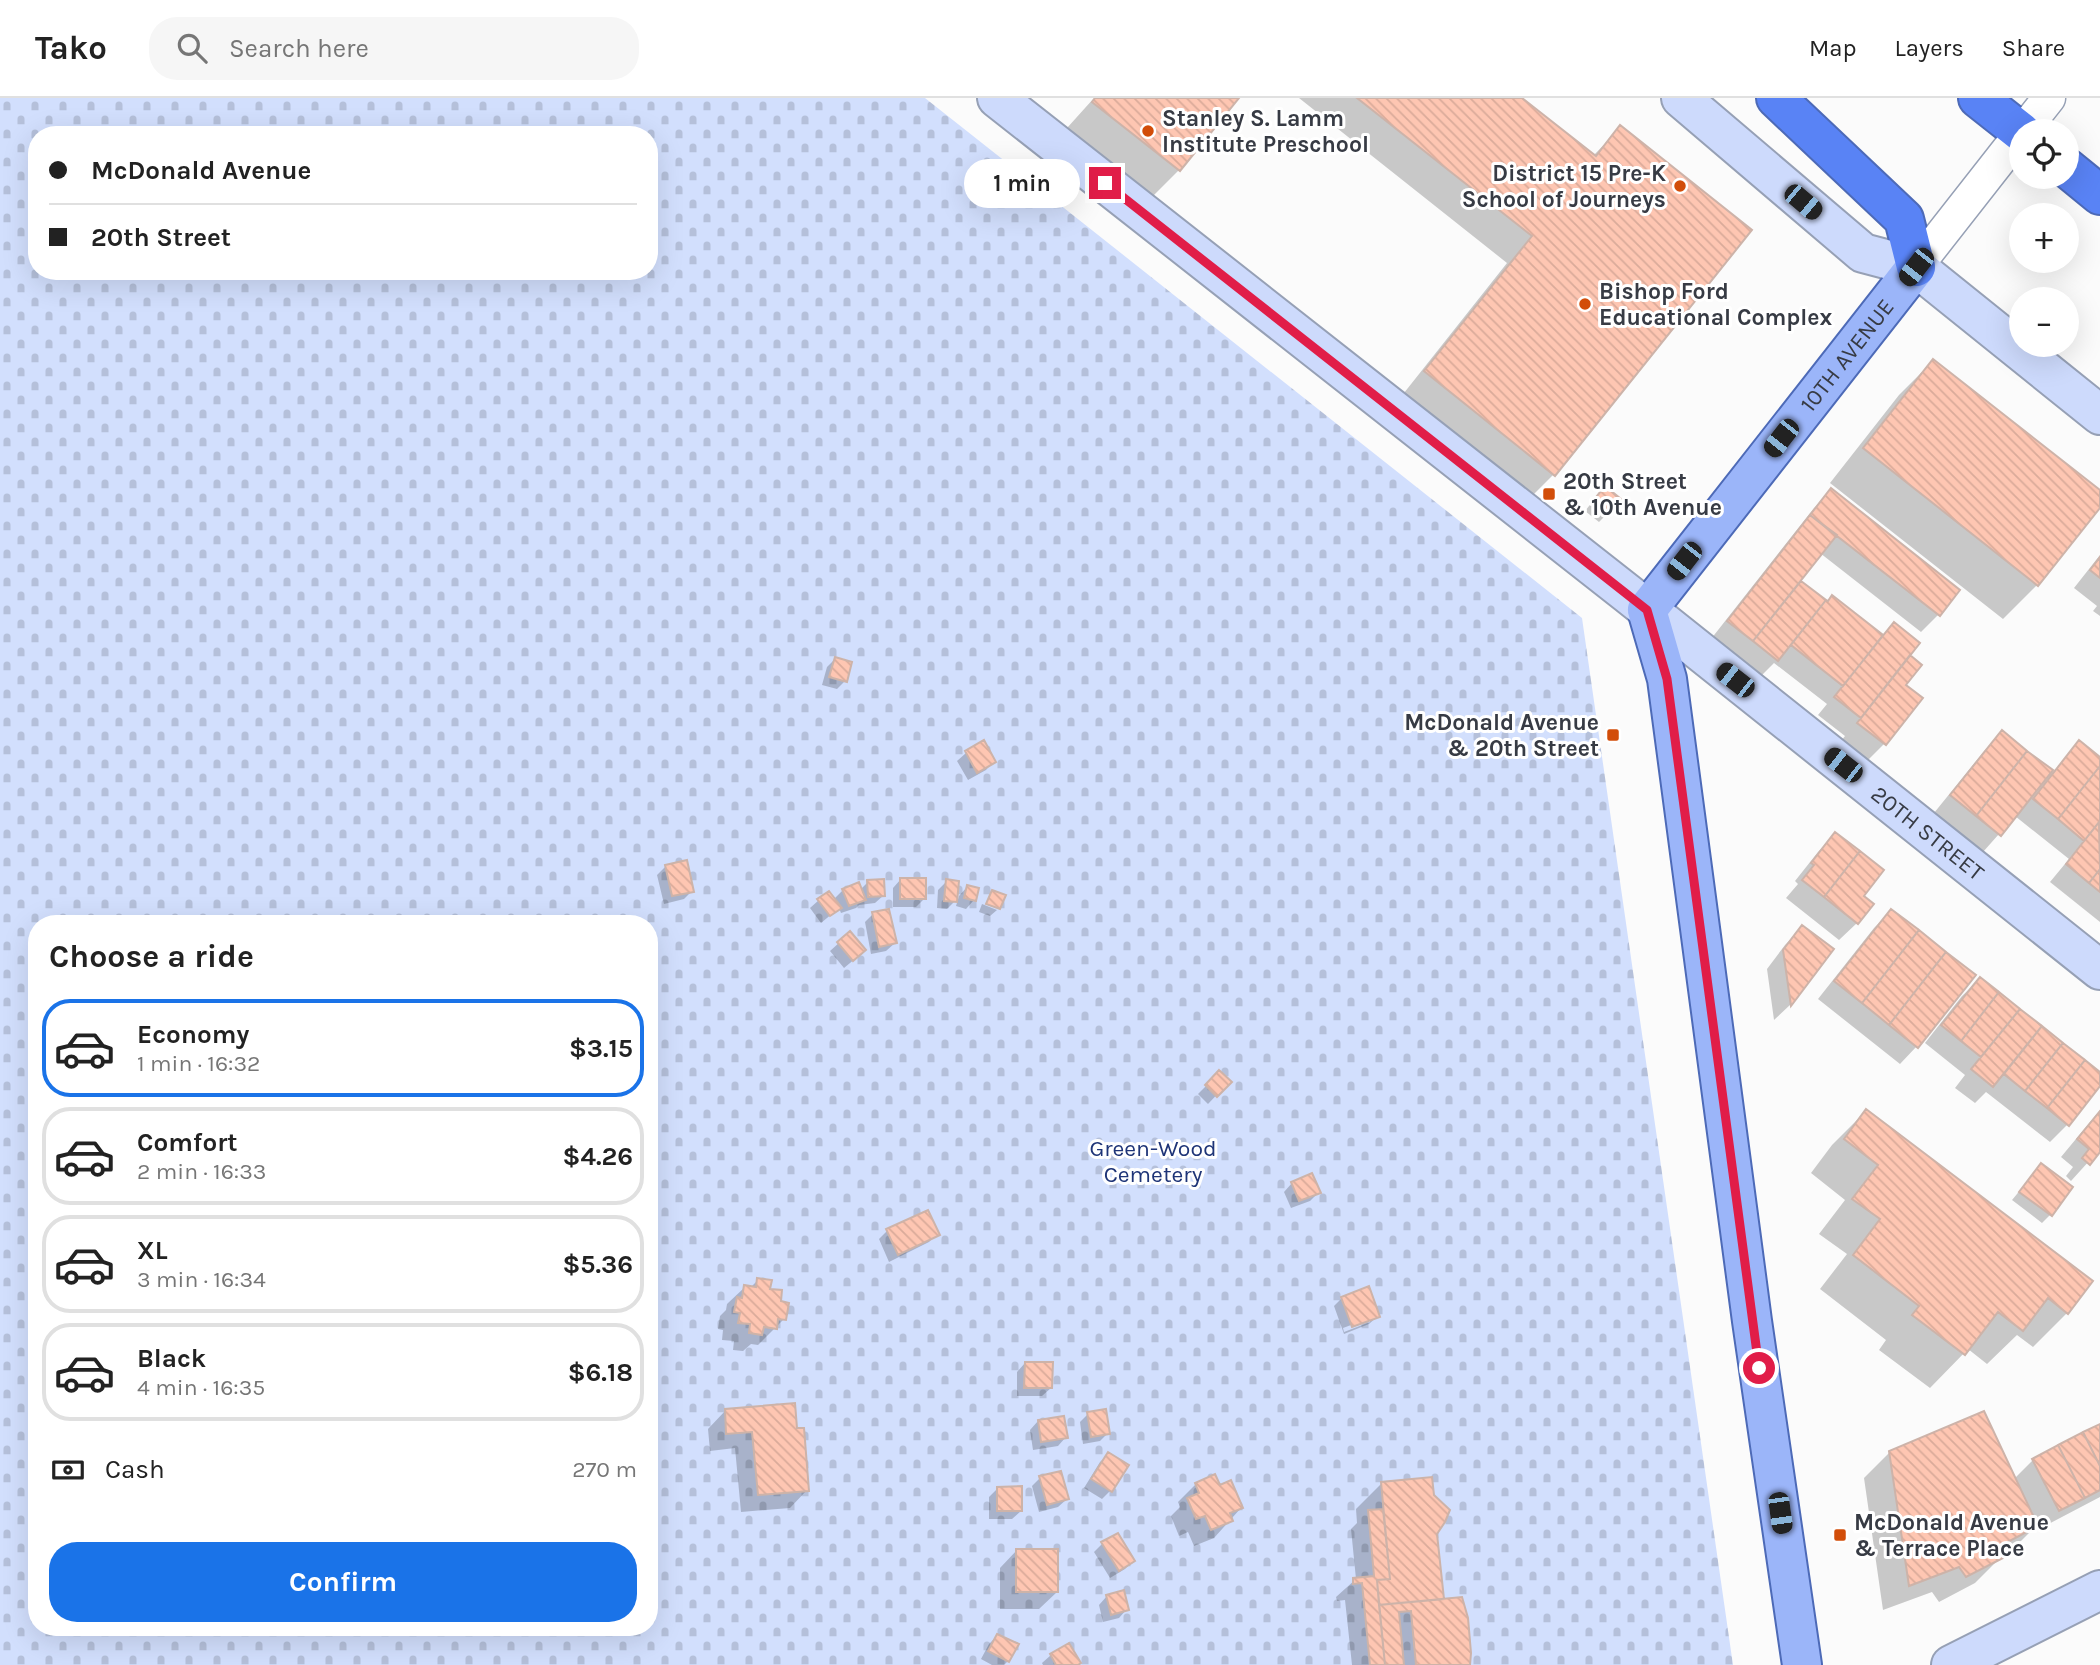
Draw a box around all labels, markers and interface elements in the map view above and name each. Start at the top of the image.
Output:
search box [149,17,639,80]
text: Tako [35,29,107,67]
icon: search [173,29,211,67]
text: Search here [229,33,369,64]
text: Map [1809,34,1857,62]
text: Layers [1895,34,1964,62]
text: Share [2002,34,2065,62]
place label: Stanley S. Lamm Institute Preschool [1162,105,1369,158]
map controls [2009,119,2079,357]
button: locate [2009,119,2079,189]
marker: Stanley S. Lamm Institute Preschool [1140,123,1156,139]
text: McDonald Avenue [91,155,311,186]
callout: 1 min [965,158,1080,208]
place label: District 15 Pre-K School of Journeys [1462,160,1666,213]
route end [1089,167,1121,199]
text: 1 min [993,170,1051,197]
marker: District 15 Pre-K School of Journeys [1672,178,1688,194]
car [1781,180,1826,224]
button: + [2009,203,2079,273]
text: 20th Street [91,222,231,253]
car [1895,244,1938,290]
place label: Bishop Ford Educational Complex [1599,278,1833,331]
button: − [2009,287,2079,357]
street label: 10TH AVENUE [1794,293,1899,417]
marker: Bishop Ford Educational Complex [1577,296,1593,312]
car [1760,415,1803,461]
place label: 20th Street & 10th Avenue [1563,468,1722,521]
marker: 20th Street & 10th Avenue [1541,486,1557,502]
car [1663,538,1706,584]
car [1712,659,1759,701]
place label: McDonald Avenue & 20th Street [1404,709,1599,762]
marker: McDonald Avenue & 20th Street [1605,727,1621,743]
car [1820,744,1867,786]
street label: 20TH STREET [1866,780,1990,886]
text: Choose a ride [49,938,254,975]
icon: car [53,1017,116,1080]
text: Economy [137,1019,249,1050]
text: $3.15 [569,1033,633,1064]
text: 1 min · 16:32 [137,1050,260,1077]
icon: car [53,1125,116,1188]
text: Comfort [137,1127,238,1158]
park label: Green-Wood Cemetery [1089,1135,1217,1188]
text: $4.26 [563,1141,633,1172]
text: 2 min · 16:33 [137,1158,266,1185]
icon: car [53,1233,116,1296]
text: XL [137,1235,168,1266]
text: $5.36 [562,1249,633,1280]
text: 3 min · 16:34 [137,1266,266,1293]
icon: car [53,1341,116,1404]
text: Black [137,1343,206,1374]
route start [1743,1352,1775,1384]
text: $6.18 [568,1357,633,1388]
text: 4 min · 16:35 [137,1374,265,1401]
icon: cash [49,1451,87,1489]
text: Cash [105,1454,165,1485]
text: 270 m [572,1456,637,1483]
car [1767,1491,1794,1535]
place label: McDonald Avenue & Terrace Place [1854,1509,2049,1562]
marker: McDonald Avenue & Terrace Place [1832,1527,1848,1543]
button: Confirm [49,1542,637,1622]

